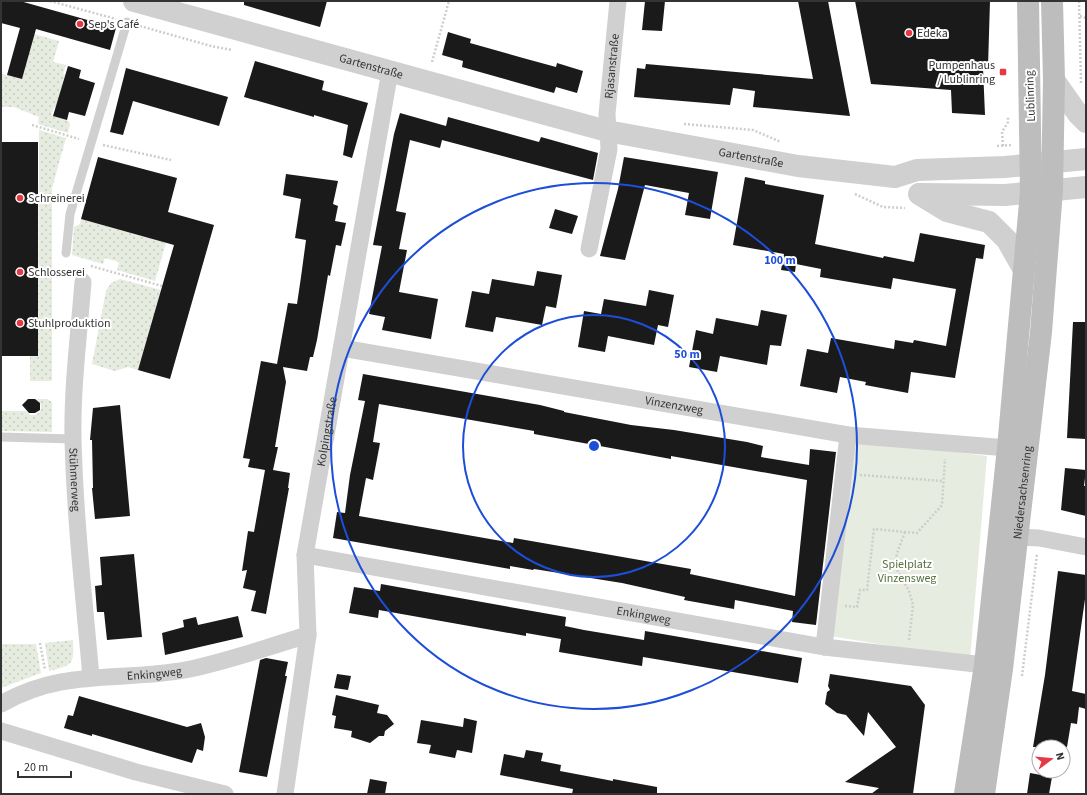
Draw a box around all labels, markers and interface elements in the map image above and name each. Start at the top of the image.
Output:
place label: Sep's Café [88,16,139,33]
marker: Sep's Café [75,19,85,29]
place label: Edeka [917,25,948,42]
marker: Edeka [904,28,914,38]
street label: Rjasanstraße [601,33,624,100]
street label: Gartenstraße [337,50,405,84]
place label: Pumpenhaus / Lublinring [928,57,995,88]
marker: Pumpenhaus / Lublinring [998,67,1008,77]
street label: Lublinring [1021,70,1040,122]
street label: Gartenstraße [717,144,785,172]
place label: Schreinerei [28,190,85,207]
marker: Schreinerei [15,193,25,203]
text: 100 m [764,252,796,269]
place label: Schlosserei [28,264,85,281]
marker: Schlosserei [15,267,25,277]
place label: Stuhlproduktion [28,315,110,332]
marker: Stuhlproduktion [15,318,25,328]
text: 50 m [674,346,700,363]
street label: Vinzenzweg [644,392,704,419]
street label: Kolpingstraße [313,395,342,468]
centre of rings [587,439,601,453]
street label: Niedersachsenring [1009,445,1037,540]
street label: Stühmerweg [64,447,84,512]
park label: Spielplatz Vinzensweg [878,556,936,587]
street label: Enkingweg [615,602,672,629]
street label: Enkingweg [126,663,183,685]
north arrow [1031,739,1071,779]
text: N [1052,751,1068,762]
scale bar [18,753,71,779]
text: 20 m [24,759,48,776]

